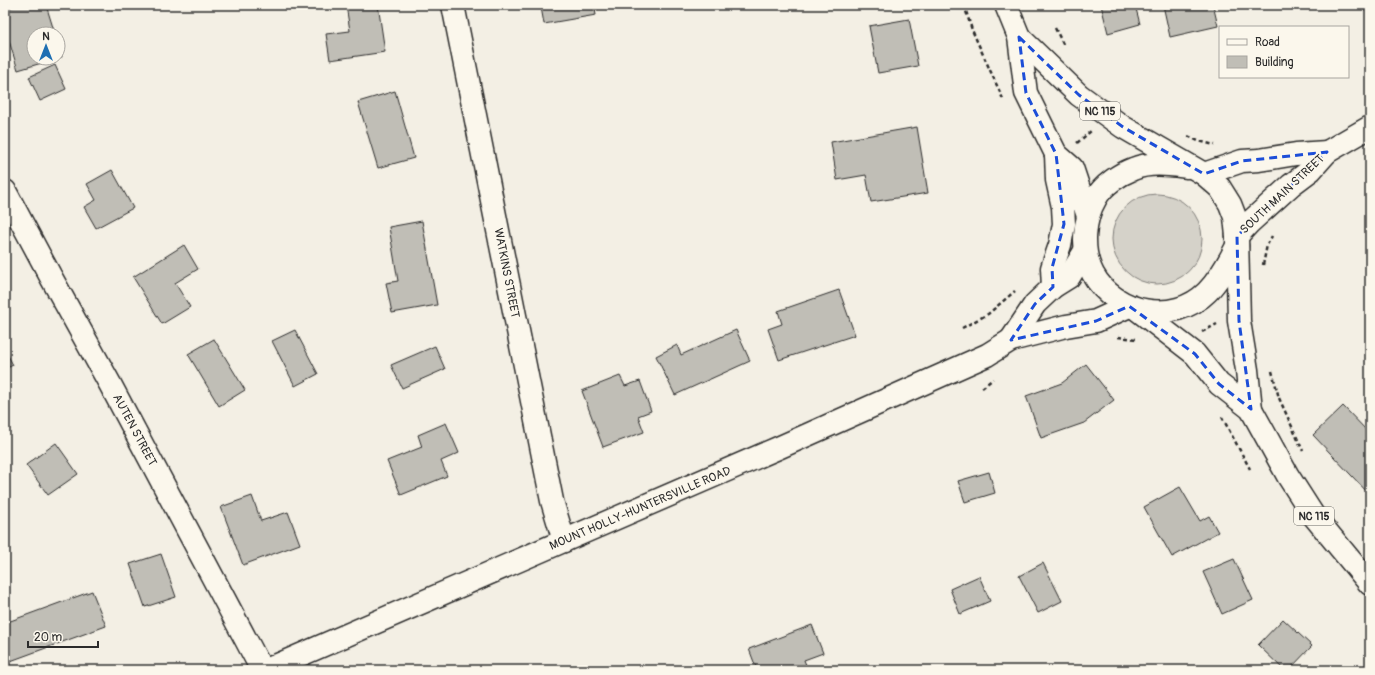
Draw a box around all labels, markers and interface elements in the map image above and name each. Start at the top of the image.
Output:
north arrow [26,26,66,66]
legend [1219,26,1349,78]
text: N [42,30,50,43]
text: Road [1255,35,1280,50]
text: Building [1255,55,1294,70]
road number: NC 115 [1080,102,1120,120]
street label: SOUTH MAIN STREET [1237,151,1328,237]
street label: WATKINS STREET [490,227,523,320]
street label: AUTEN STREET [109,392,160,469]
street label: MOUNT HOLLY-HUNTERSVILLE ROAD [547,463,734,554]
road number: NC 115 [1294,507,1334,525]
scale bar [28,623,98,649]
text: 20 m [34,630,63,645]

